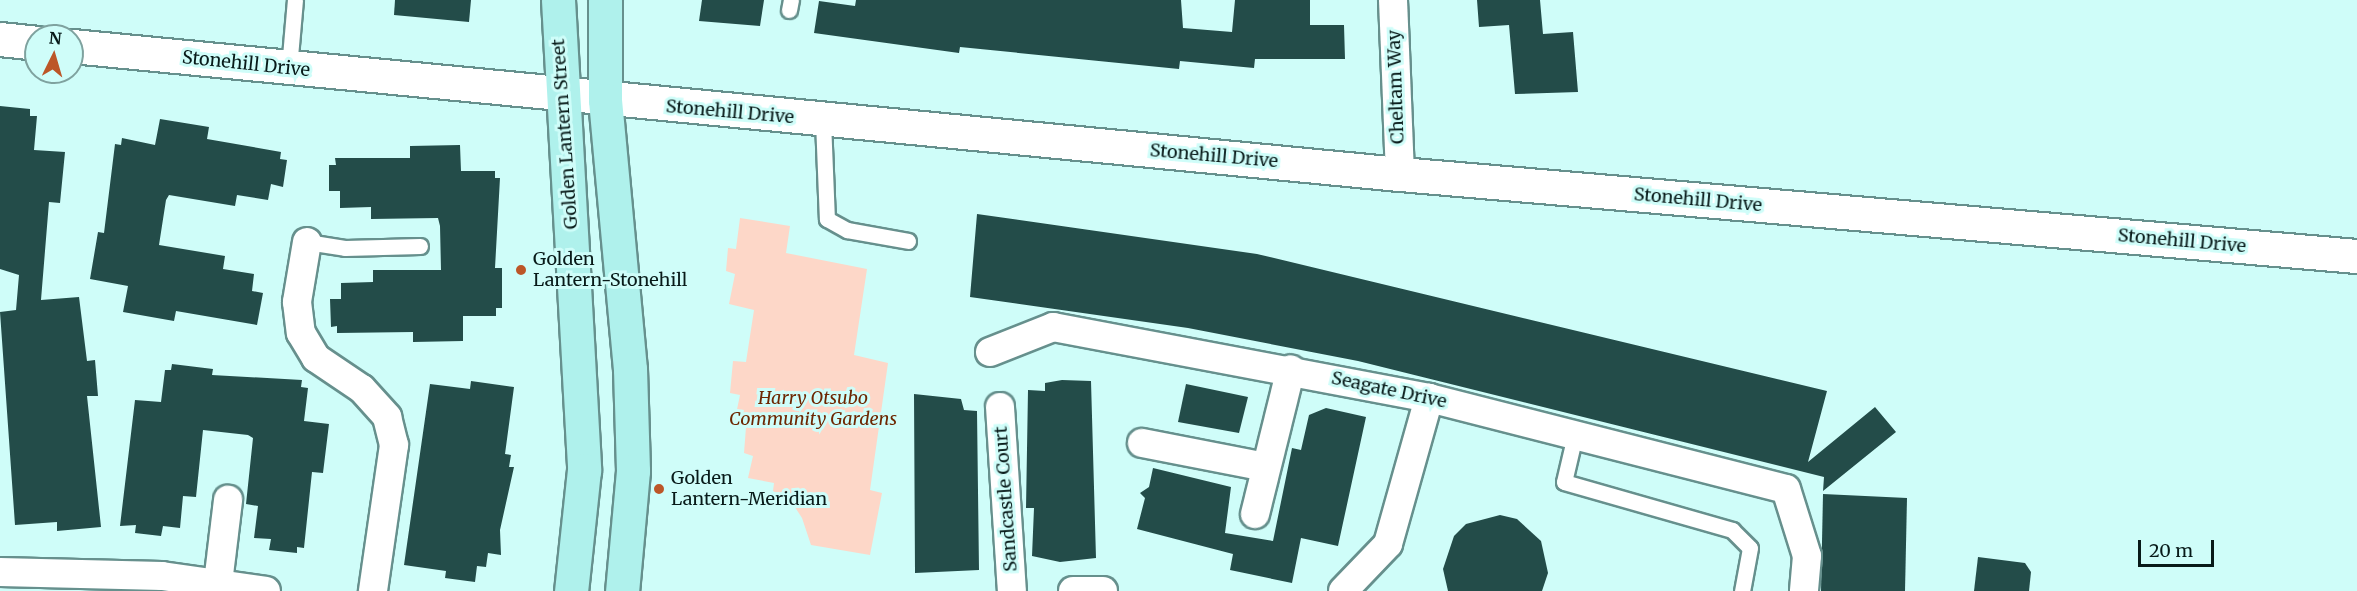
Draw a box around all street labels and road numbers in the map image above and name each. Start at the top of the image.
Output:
street label: Cheltam Way [1383,30,1409,144]
street label: Golden Lantern Street [548,38,582,230]
street label: Stonehill Drive [181,47,311,81]
street label: Stonehill Drive [665,96,795,128]
street label: Stonehill Drive [1149,140,1279,172]
street label: Stonehill Drive [1633,184,1763,216]
street label: Stonehill Drive [2117,225,2247,257]
street label: Seagate Drive [1329,367,1449,413]
street label: Sandcastle Court [990,426,1022,572]

